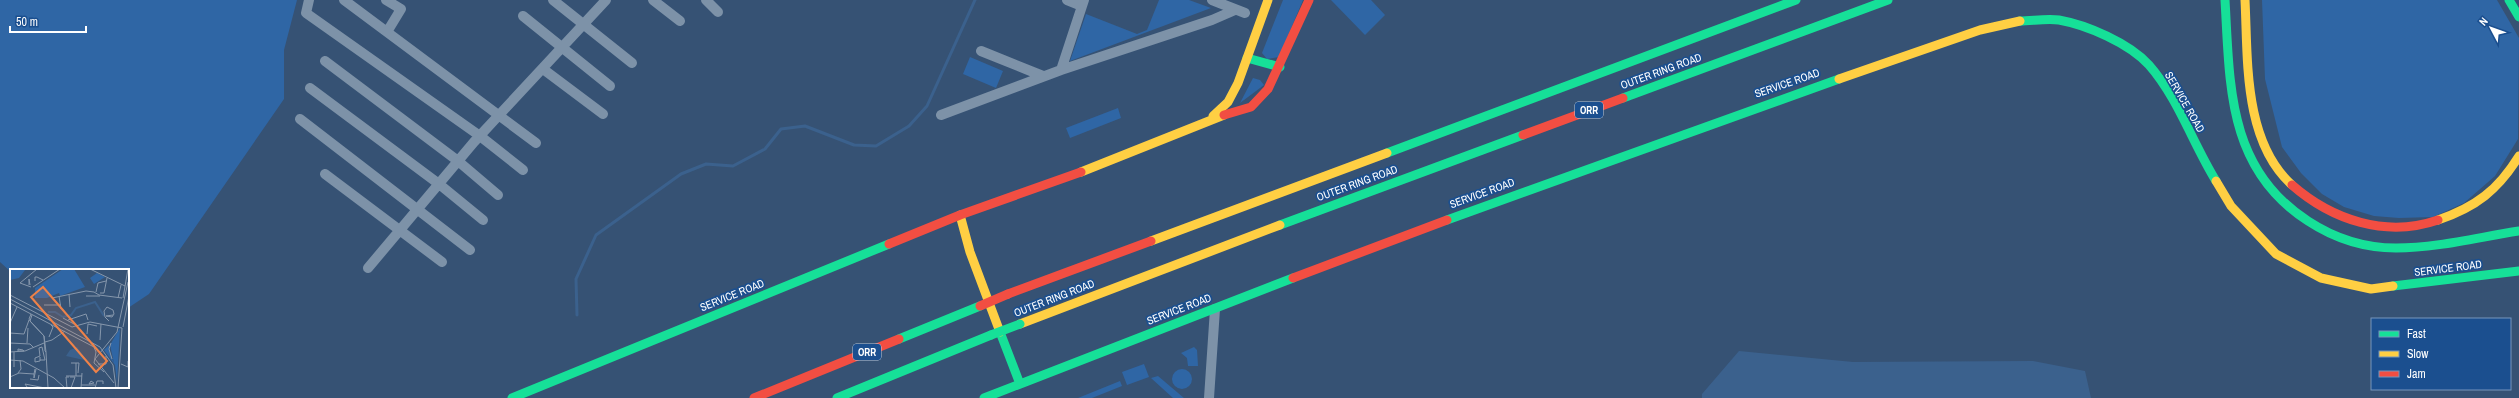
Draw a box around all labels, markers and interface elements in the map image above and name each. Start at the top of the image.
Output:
scale bar [10,8,86,34]
north arrow [2471,8,2511,48]
text: 50 m [16,14,38,30]
text: N [2476,14,2491,28]
street label: OUTER RING ROAD [1619,50,1703,92]
street label: SERVICE ROAD [1753,65,1821,101]
street label: SERVICE ROAD [2162,69,2208,135]
road number: ORR [1575,102,1603,118]
street label: OUTER RING ROAD [1315,162,1399,204]
street label: SERVICE ROAD [1448,175,1516,211]
street label: SERVICE ROAD [2413,257,2483,279]
inset map [10,269,129,388]
street label: SERVICE ROAD [698,276,766,314]
street label: OUTER RING ROAD [1012,276,1096,320]
street label: SERVICE ROAD [1145,290,1213,328]
legend [2371,318,2511,390]
text: Fast [2407,326,2426,342]
road number: ORR [853,344,881,360]
text: Slow [2407,346,2429,362]
text: Jam [2407,366,2426,382]

